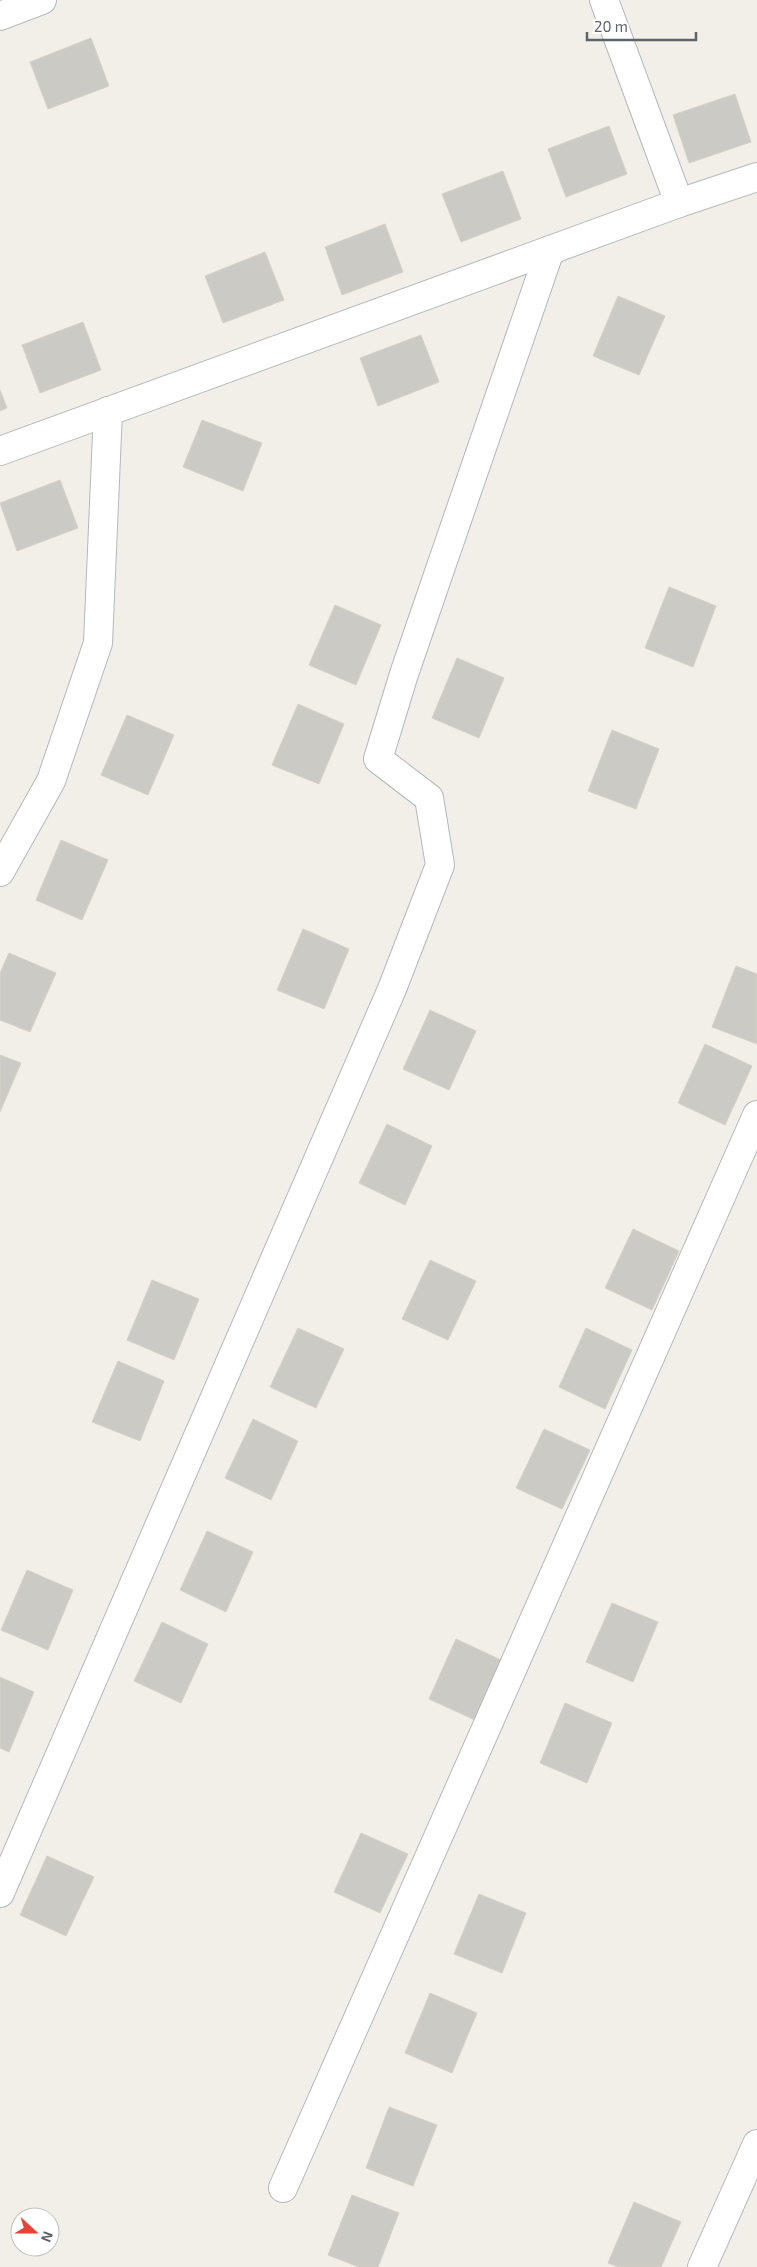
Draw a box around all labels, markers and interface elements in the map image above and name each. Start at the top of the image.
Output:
scale bar [587,10,696,42]
text: 20 m [594,17,628,35]
north arrow [10,2207,60,2257]
text: N [38,2229,57,2245]

